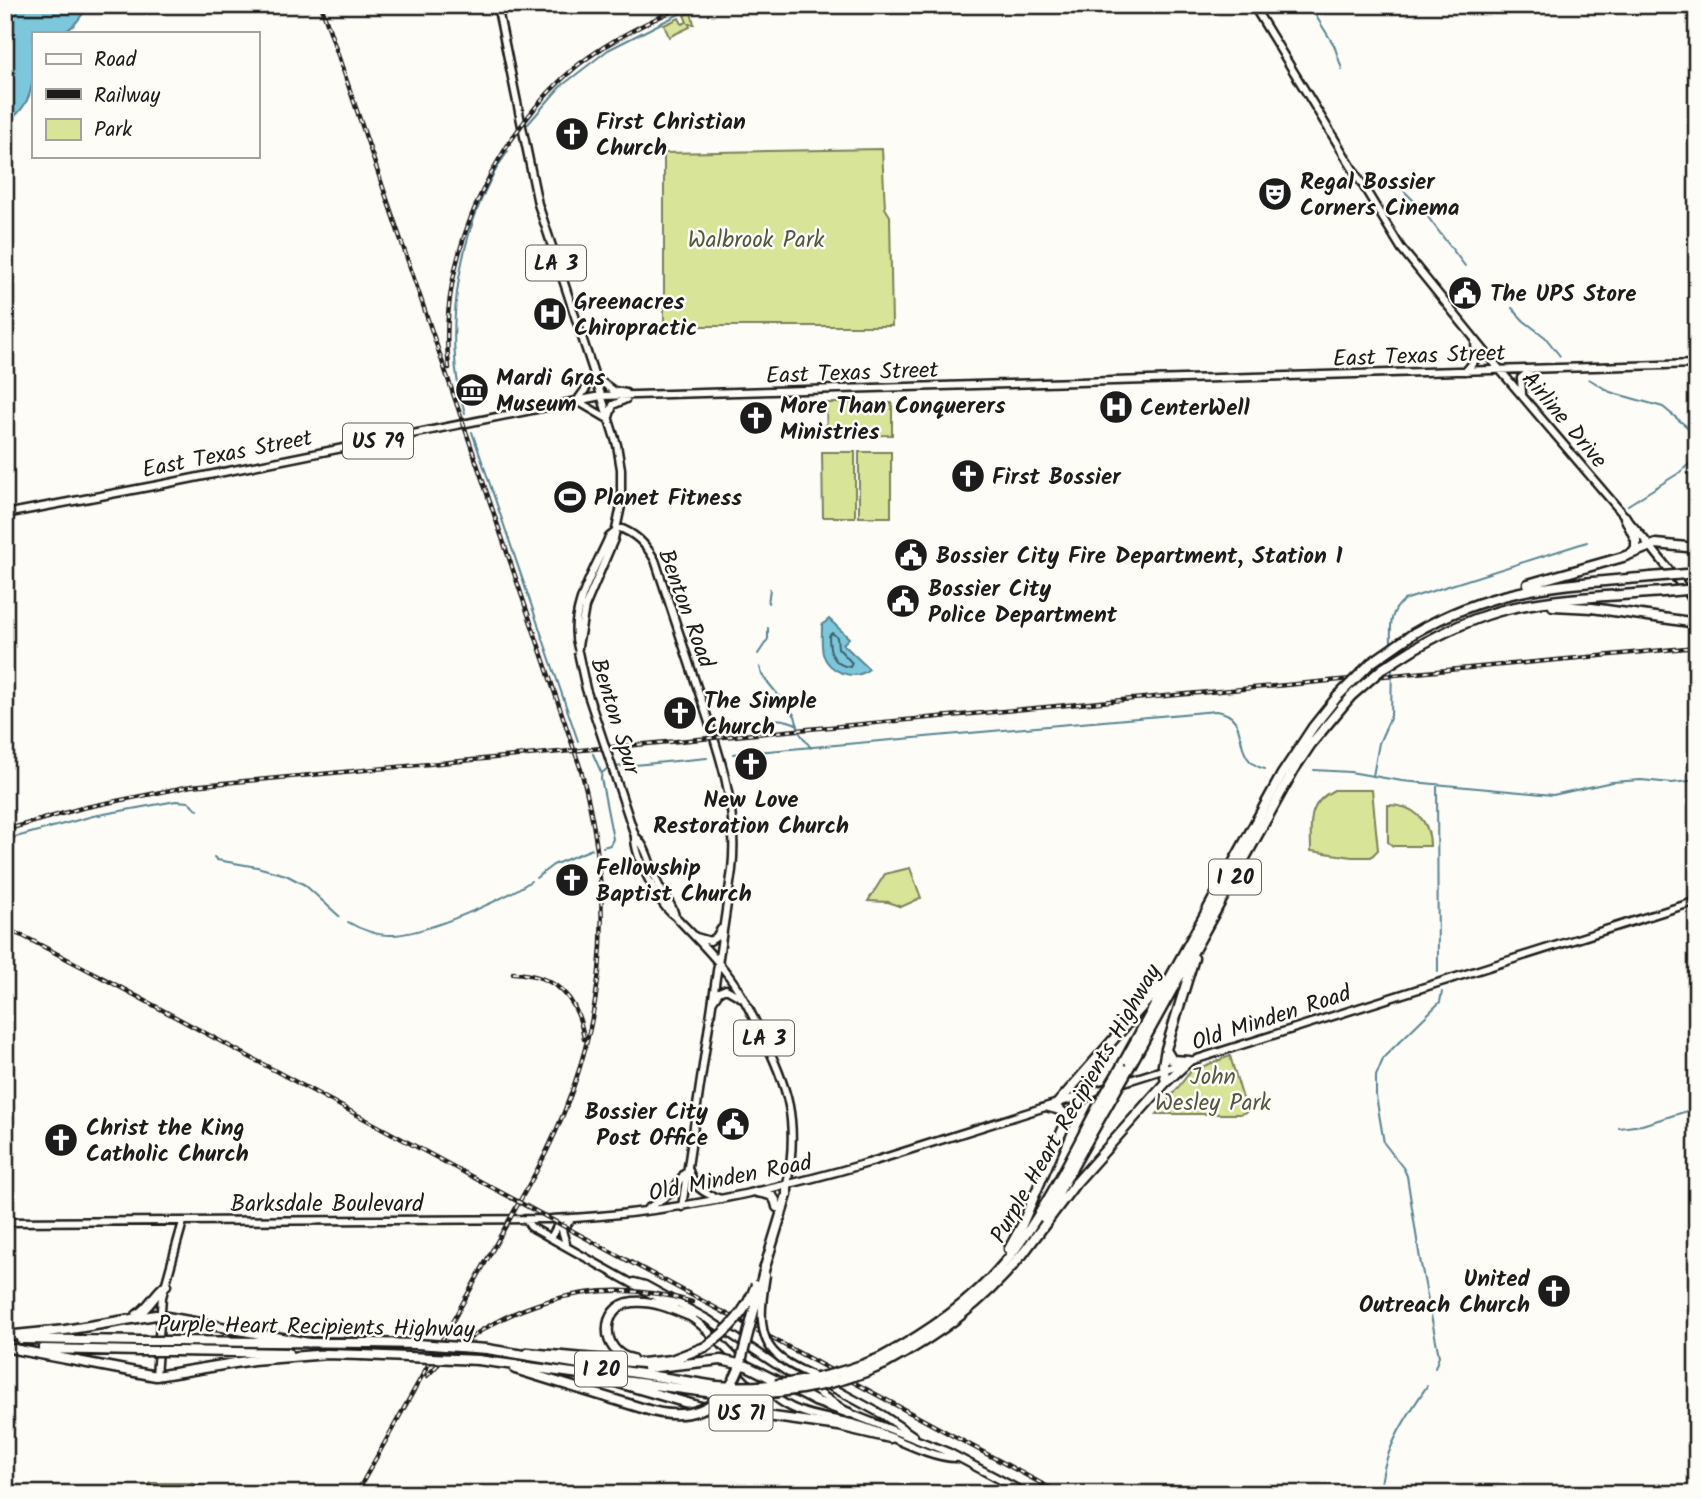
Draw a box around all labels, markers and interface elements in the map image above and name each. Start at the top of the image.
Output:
legend [32,32,259,158]
text: Road [94,44,137,77]
text: Railway [94,80,160,113]
place label: First Christian Church [596,105,746,167]
text: Park [94,114,132,147]
church icon: First Christian Church [553,115,591,153]
place label: Regal Bossier Corners Cinema [1300,165,1460,227]
theatre icon: Regal Bossier Corners Cinema [1256,175,1294,213]
park label: Walbrook Park [688,223,825,259]
road number: LA 3 [526,246,586,280]
public building icon: The UPS Store [1446,274,1484,312]
place label: The UPS Store [1490,277,1637,313]
place label: Greenacres Chiropractic [574,285,697,347]
hospital icon: Greenacres Chiropractic [531,295,569,333]
street label: East Texas Street [1332,336,1507,378]
street label: East Texas Street [765,353,940,395]
place label: Mardi Gras Museum [496,361,605,423]
street label: Airline Drive [1512,364,1615,477]
museum icon: Mardi Gras Museum [453,371,491,409]
hospital icon: CenterWell [1097,388,1135,426]
place label: More Than Conquerers Ministries [780,389,1006,451]
place label: CenterWell [1140,391,1250,427]
church icon: More Than Conquerers Ministries [737,399,775,437]
street label: East Texas Street [139,421,317,489]
road number: US 79 [343,424,413,458]
church icon: First Bossier [949,457,987,495]
place label: First Bossier [992,460,1122,496]
sports icon: Planet Fitness [551,478,589,516]
place label: Planet Fitness [594,481,742,517]
public building icon: Bossier City Fire Department, Station 1 [892,536,930,574]
place label: Bossier City Fire Department, Station 1 [936,539,1343,575]
street label: Benton Road [647,544,723,674]
place label: Bossier City Police Department [928,572,1118,634]
public building icon: Bossier City Police Department [884,582,922,620]
street label: Benton Spur [579,654,649,781]
place label: The Simple Church [704,684,817,746]
church icon: The Simple Church [661,694,699,732]
church icon: New Love Restoration Church [732,745,770,783]
place label: New Love Restoration Church [653,783,849,845]
place label: Fellowship Baptist Church [596,851,752,913]
road number: I 20 [1209,860,1261,894]
church icon: Fellowship Baptist Church [553,861,591,899]
street label: Purple Heart Recipients Highway [982,957,1172,1250]
street label: Old Minden Road [1187,976,1356,1062]
road number: LA 3 [734,1020,794,1056]
park label: John Wesley Park [1155,1060,1271,1122]
place label: Bossier City Post Office [585,1095,708,1157]
public building icon: Bossier City Post Office [714,1105,752,1143]
place label: Christ the King Catholic Church [86,1111,249,1173]
church icon: Christ the King Catholic Church [42,1121,80,1159]
street label: Old Minden Road [646,1145,816,1212]
street label: Barksdale Boulevard [231,1187,424,1223]
place label: United Outreach Church [1359,1262,1531,1324]
church icon: United Outreach Church [1535,1272,1573,1310]
street label: Purple Heart Recipients Highway [157,1307,475,1349]
road number: I 20 [575,1352,627,1386]
road number: US 71 [710,1396,772,1430]

